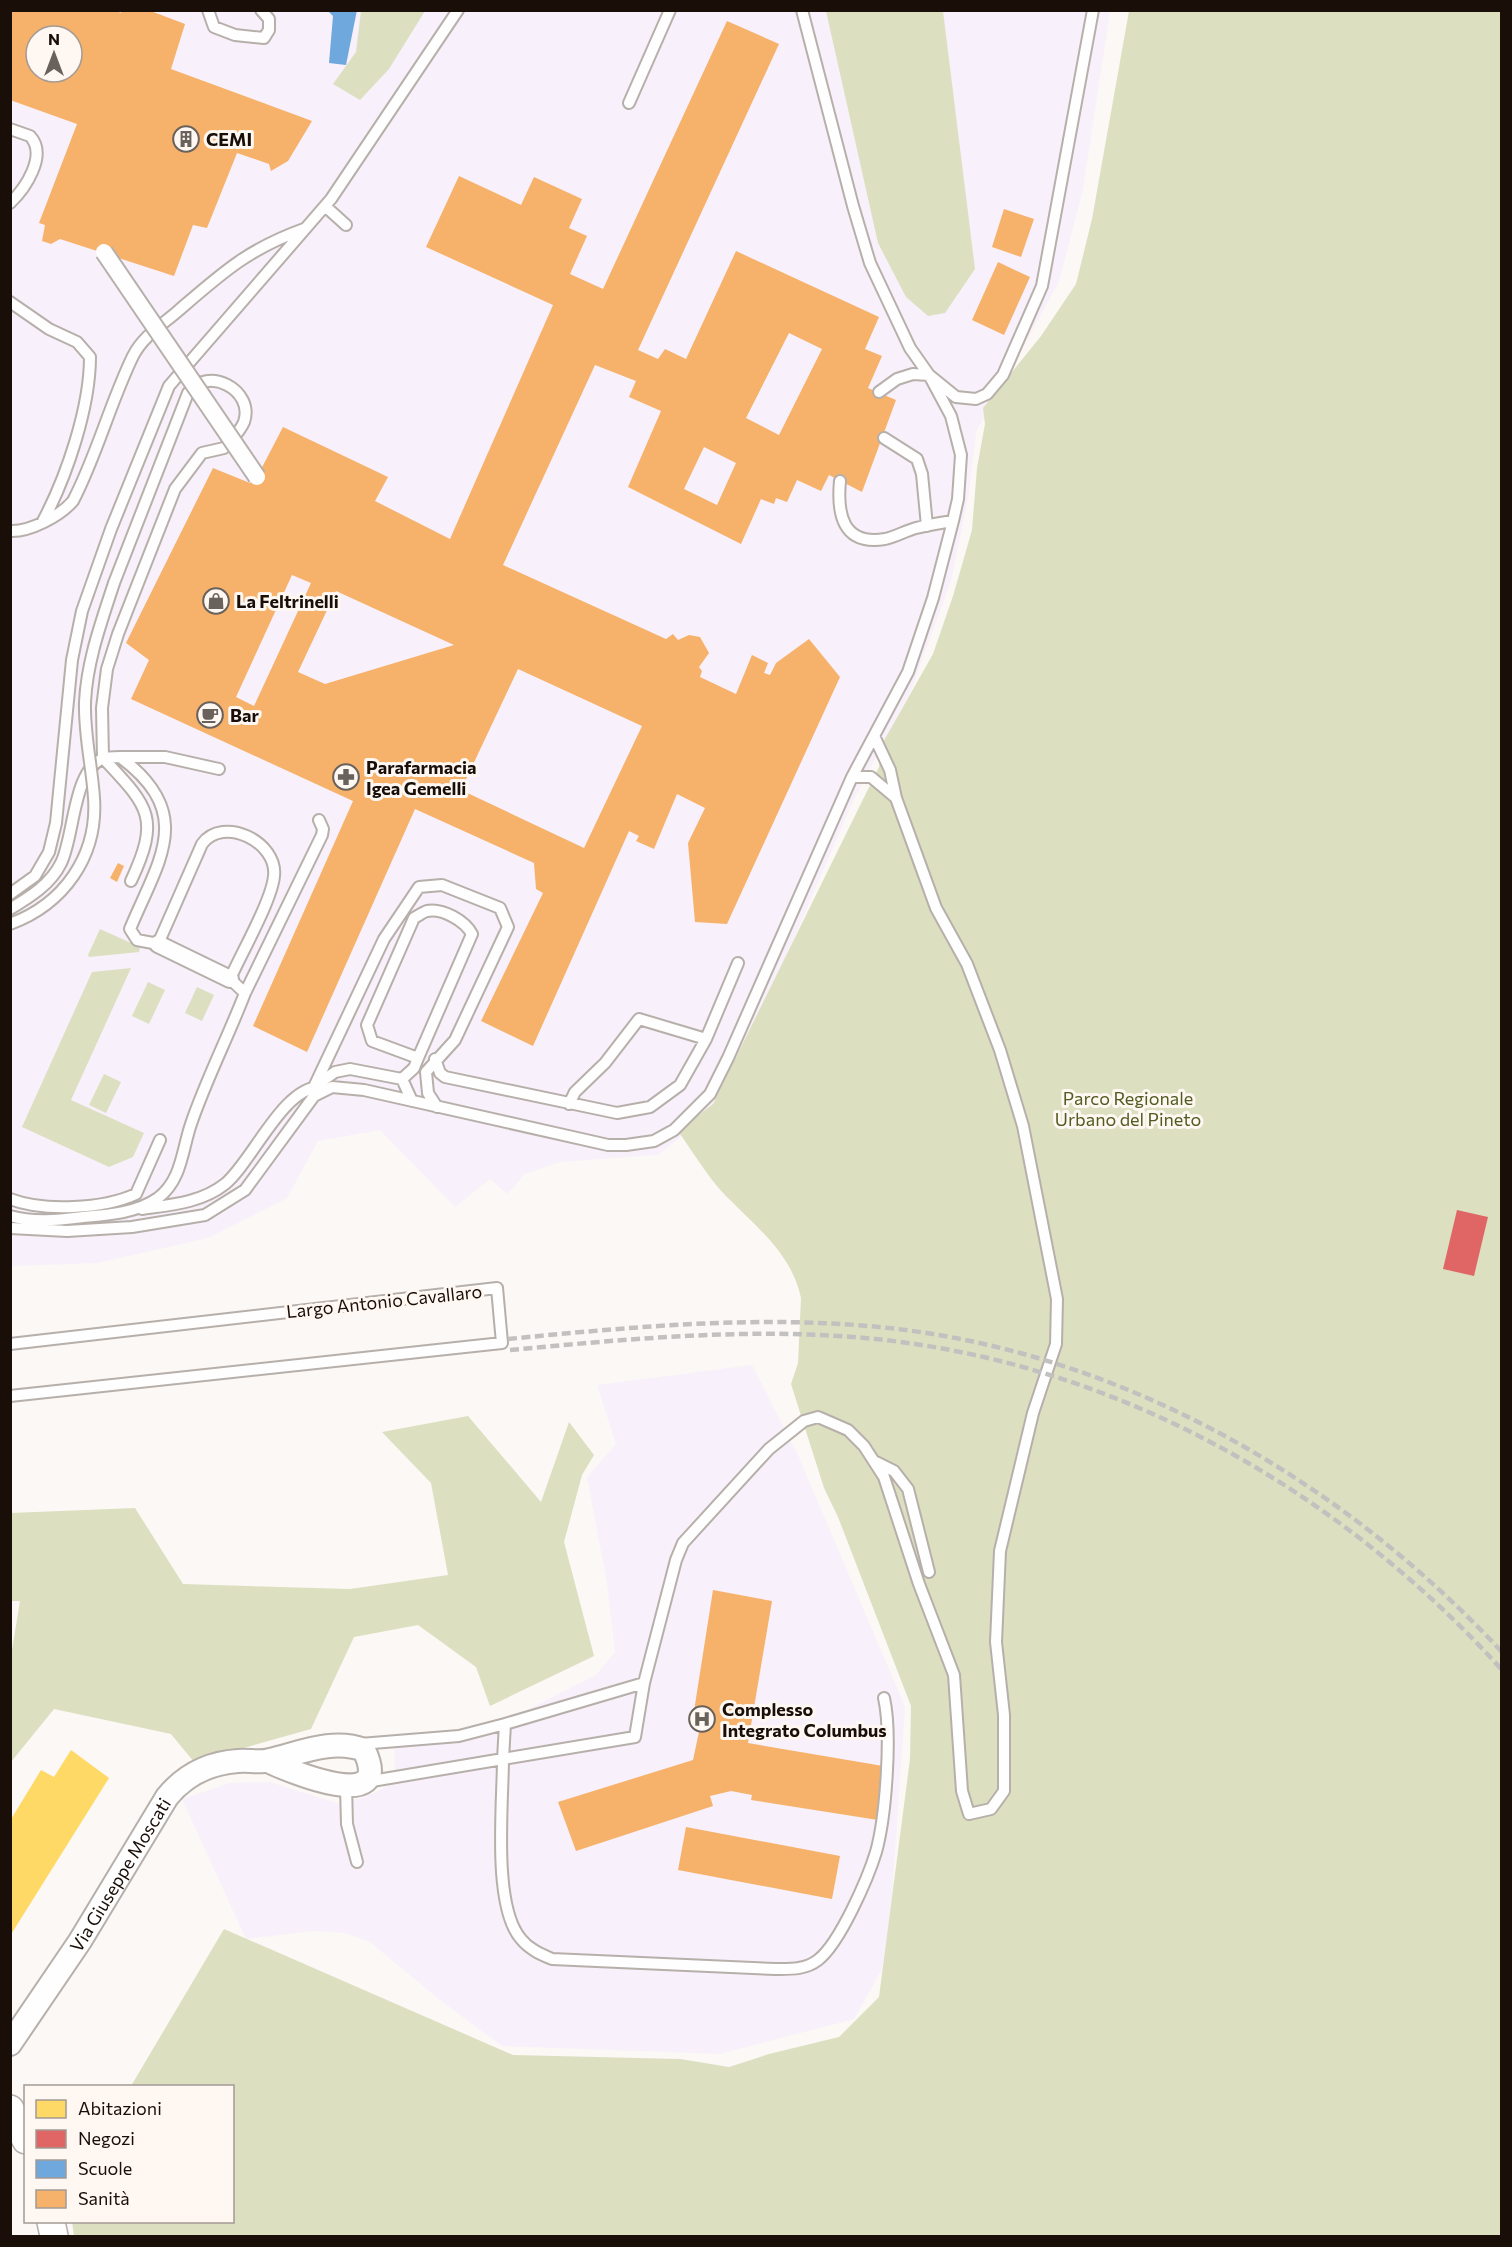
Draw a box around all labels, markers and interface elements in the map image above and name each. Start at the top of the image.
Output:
north arrow [24,24,84,84]
text: N [48,29,60,48]
building icon: CEMI [171,124,201,154]
place label: CEMI [206,128,252,150]
shop icon: La Feltrinelli [201,586,231,616]
place label: La Feltrinelli [236,590,339,612]
cafe icon: Bar [195,700,225,730]
place label: Bar [230,704,259,726]
place label: Parafarmacia Igea Gemelli [366,756,476,799]
pharmacy icon: Parafarmacia Igea Gemelli [331,762,361,792]
park label: Parco Regionale Urbano del Pineto [1055,1087,1201,1130]
street label: Largo Antonio Cavallaro [285,1280,483,1322]
place label: Complesso Integrato Columbus [722,1698,887,1741]
hospital icon: Complesso Integrato Columbus [687,1704,717,1734]
street label: Via Giuseppe Moscati [65,1794,175,1956]
legend [24,2085,234,2223]
text: Abitazioni [78,2097,162,2119]
text: Negozi [78,2127,135,2149]
text: Scuole [78,2157,132,2179]
text: Sanità [78,2187,130,2209]

